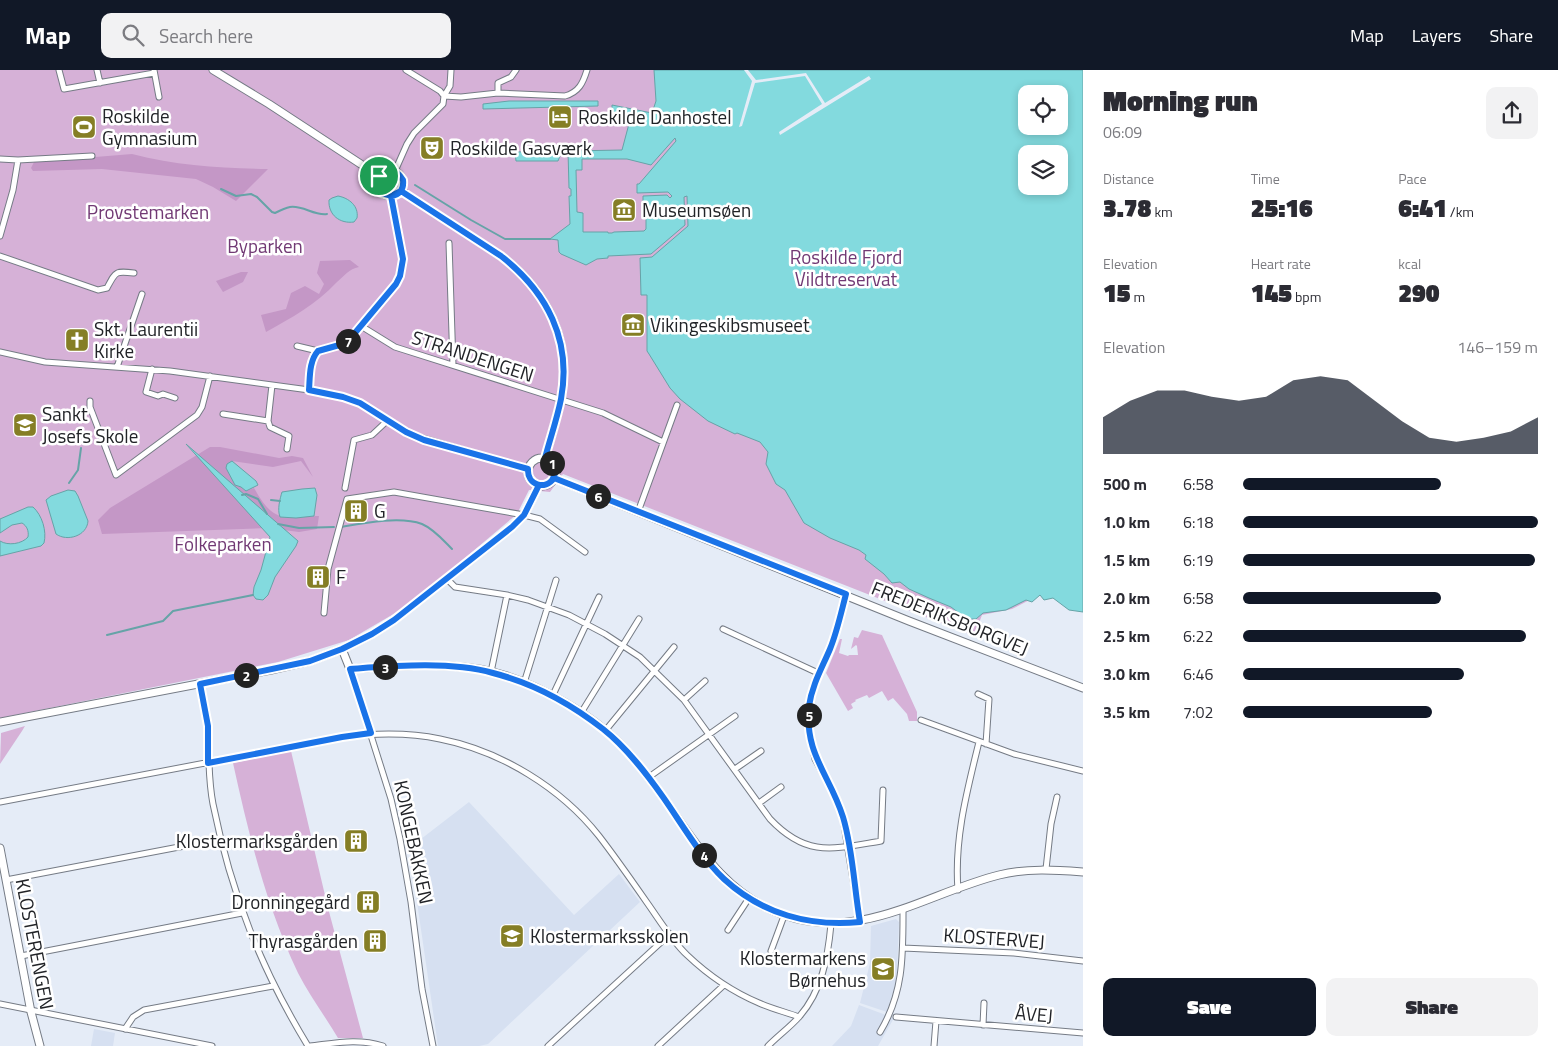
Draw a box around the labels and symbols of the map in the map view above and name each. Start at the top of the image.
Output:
place label: Roskilde Gymnasium [102,101,197,152]
place label: Roskilde Danhostel [578,102,732,131]
hotel icon: Roskilde Danhostel [547,104,573,130]
sports icon: Roskilde Gymnasium [71,114,97,140]
place label: Roskilde Gasværk [450,133,592,162]
theatre icon: Roskilde Gasværk [419,135,445,161]
pin [358,155,400,197]
place label: Museumsøen [642,195,751,224]
park label: Provstemarken [87,197,209,226]
museum icon: Museumsøen [611,197,637,223]
park label: Byparken [227,231,303,260]
park label: Roskilde Fjord Vildtreservat [790,242,902,293]
place label: Vikingeskibsmuseet [650,310,810,339]
museum icon: Vikingeskibsmuseet [620,312,646,338]
place label: Skt. Laurentii Kirke [94,314,198,365]
street label: STRANDENGEN [408,322,538,389]
church icon: Skt. Laurentii Kirke [64,327,90,353]
pin: 7 [336,328,360,354]
place label: Sankt Josefs Skole [42,399,138,450]
school or university icon: Sankt Josefs Skole [12,412,38,438]
pin: 1 [540,450,564,476]
pin: 6 [586,484,610,508]
place label: G [374,496,386,525]
building icon: G [343,498,369,524]
park label: Folkeparken [174,529,272,558]
place label: F [336,562,346,591]
building icon: F [305,564,331,590]
street label: FREDERIKSBORGVEJ [867,573,1033,662]
pin: 3 [372,654,398,680]
pin: 2 [234,662,258,688]
pin: 5 [796,702,822,728]
street label: KONGEBAKKEN [387,777,442,906]
place label: Klostermarksgården [176,826,338,855]
building icon: Klostermarksgården [343,828,369,854]
pin: 4 [692,842,716,868]
street label: KLOSTERENGEN [9,876,62,1012]
place label: Dronningegård [232,887,350,916]
building icon: Dronningegård [355,889,381,915]
street label: KLOSTERVEJ [942,919,1046,956]
place label: Klostermarksskolen [530,921,689,950]
school or university icon: Klostermarksskolen [499,923,525,949]
place label: Thyrasgården [248,926,358,955]
building icon: Thyrasgården [362,928,388,954]
place label: Klostermarkens Børnehus [740,943,866,994]
school or university icon: Klostermarkens Børnehus [870,956,896,982]
street label: ÅVEJ [1014,997,1054,1030]

